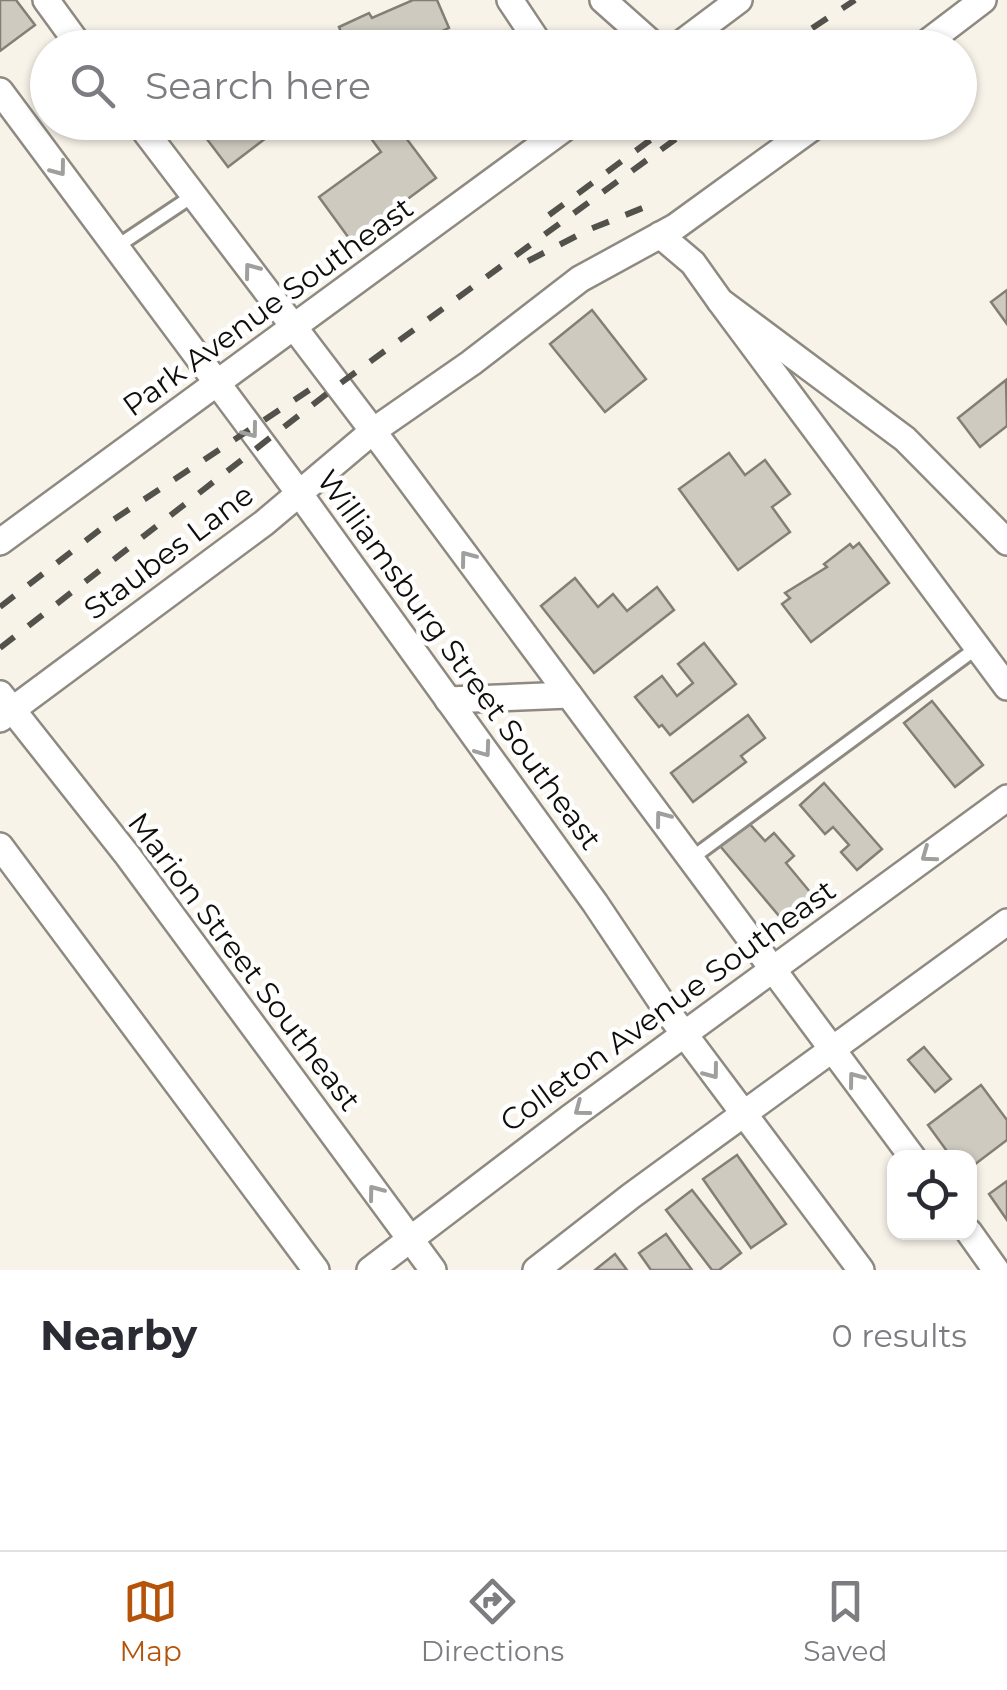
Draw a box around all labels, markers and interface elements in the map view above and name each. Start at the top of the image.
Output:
search box [30,30,977,140]
icon: search [65,58,120,113]
text: Search here [145,62,371,109]
one-way arrow [47,158,64,176]
street label: Park Avenue Southeast [115,189,420,424]
one-way arrow [245,263,262,281]
one-way arrow [239,420,256,438]
street label: Williamsburg Street Southeast [309,463,610,857]
street label: Staubes Lane [77,476,261,627]
one-way arrow [461,550,480,569]
one-way arrow [472,738,490,757]
street label: Marion Street Southeast [120,805,369,1118]
one-way arrow [656,811,673,829]
one-way arrow [921,843,940,862]
street label: Colleton Avenue Southeast [493,871,843,1140]
one-way arrow [701,1061,718,1079]
one-way arrow [849,1072,867,1090]
one-way arrow [574,1097,592,1115]
map controls [887,1150,977,1240]
button: locate [887,1150,977,1240]
one-way arrow [369,1185,386,1203]
text: Nearby [40,1309,197,1361]
text: 0 results [832,1316,967,1355]
tab: Map [120,1574,182,1668]
tab: Directions [421,1574,564,1668]
tab: Saved [803,1574,887,1668]

